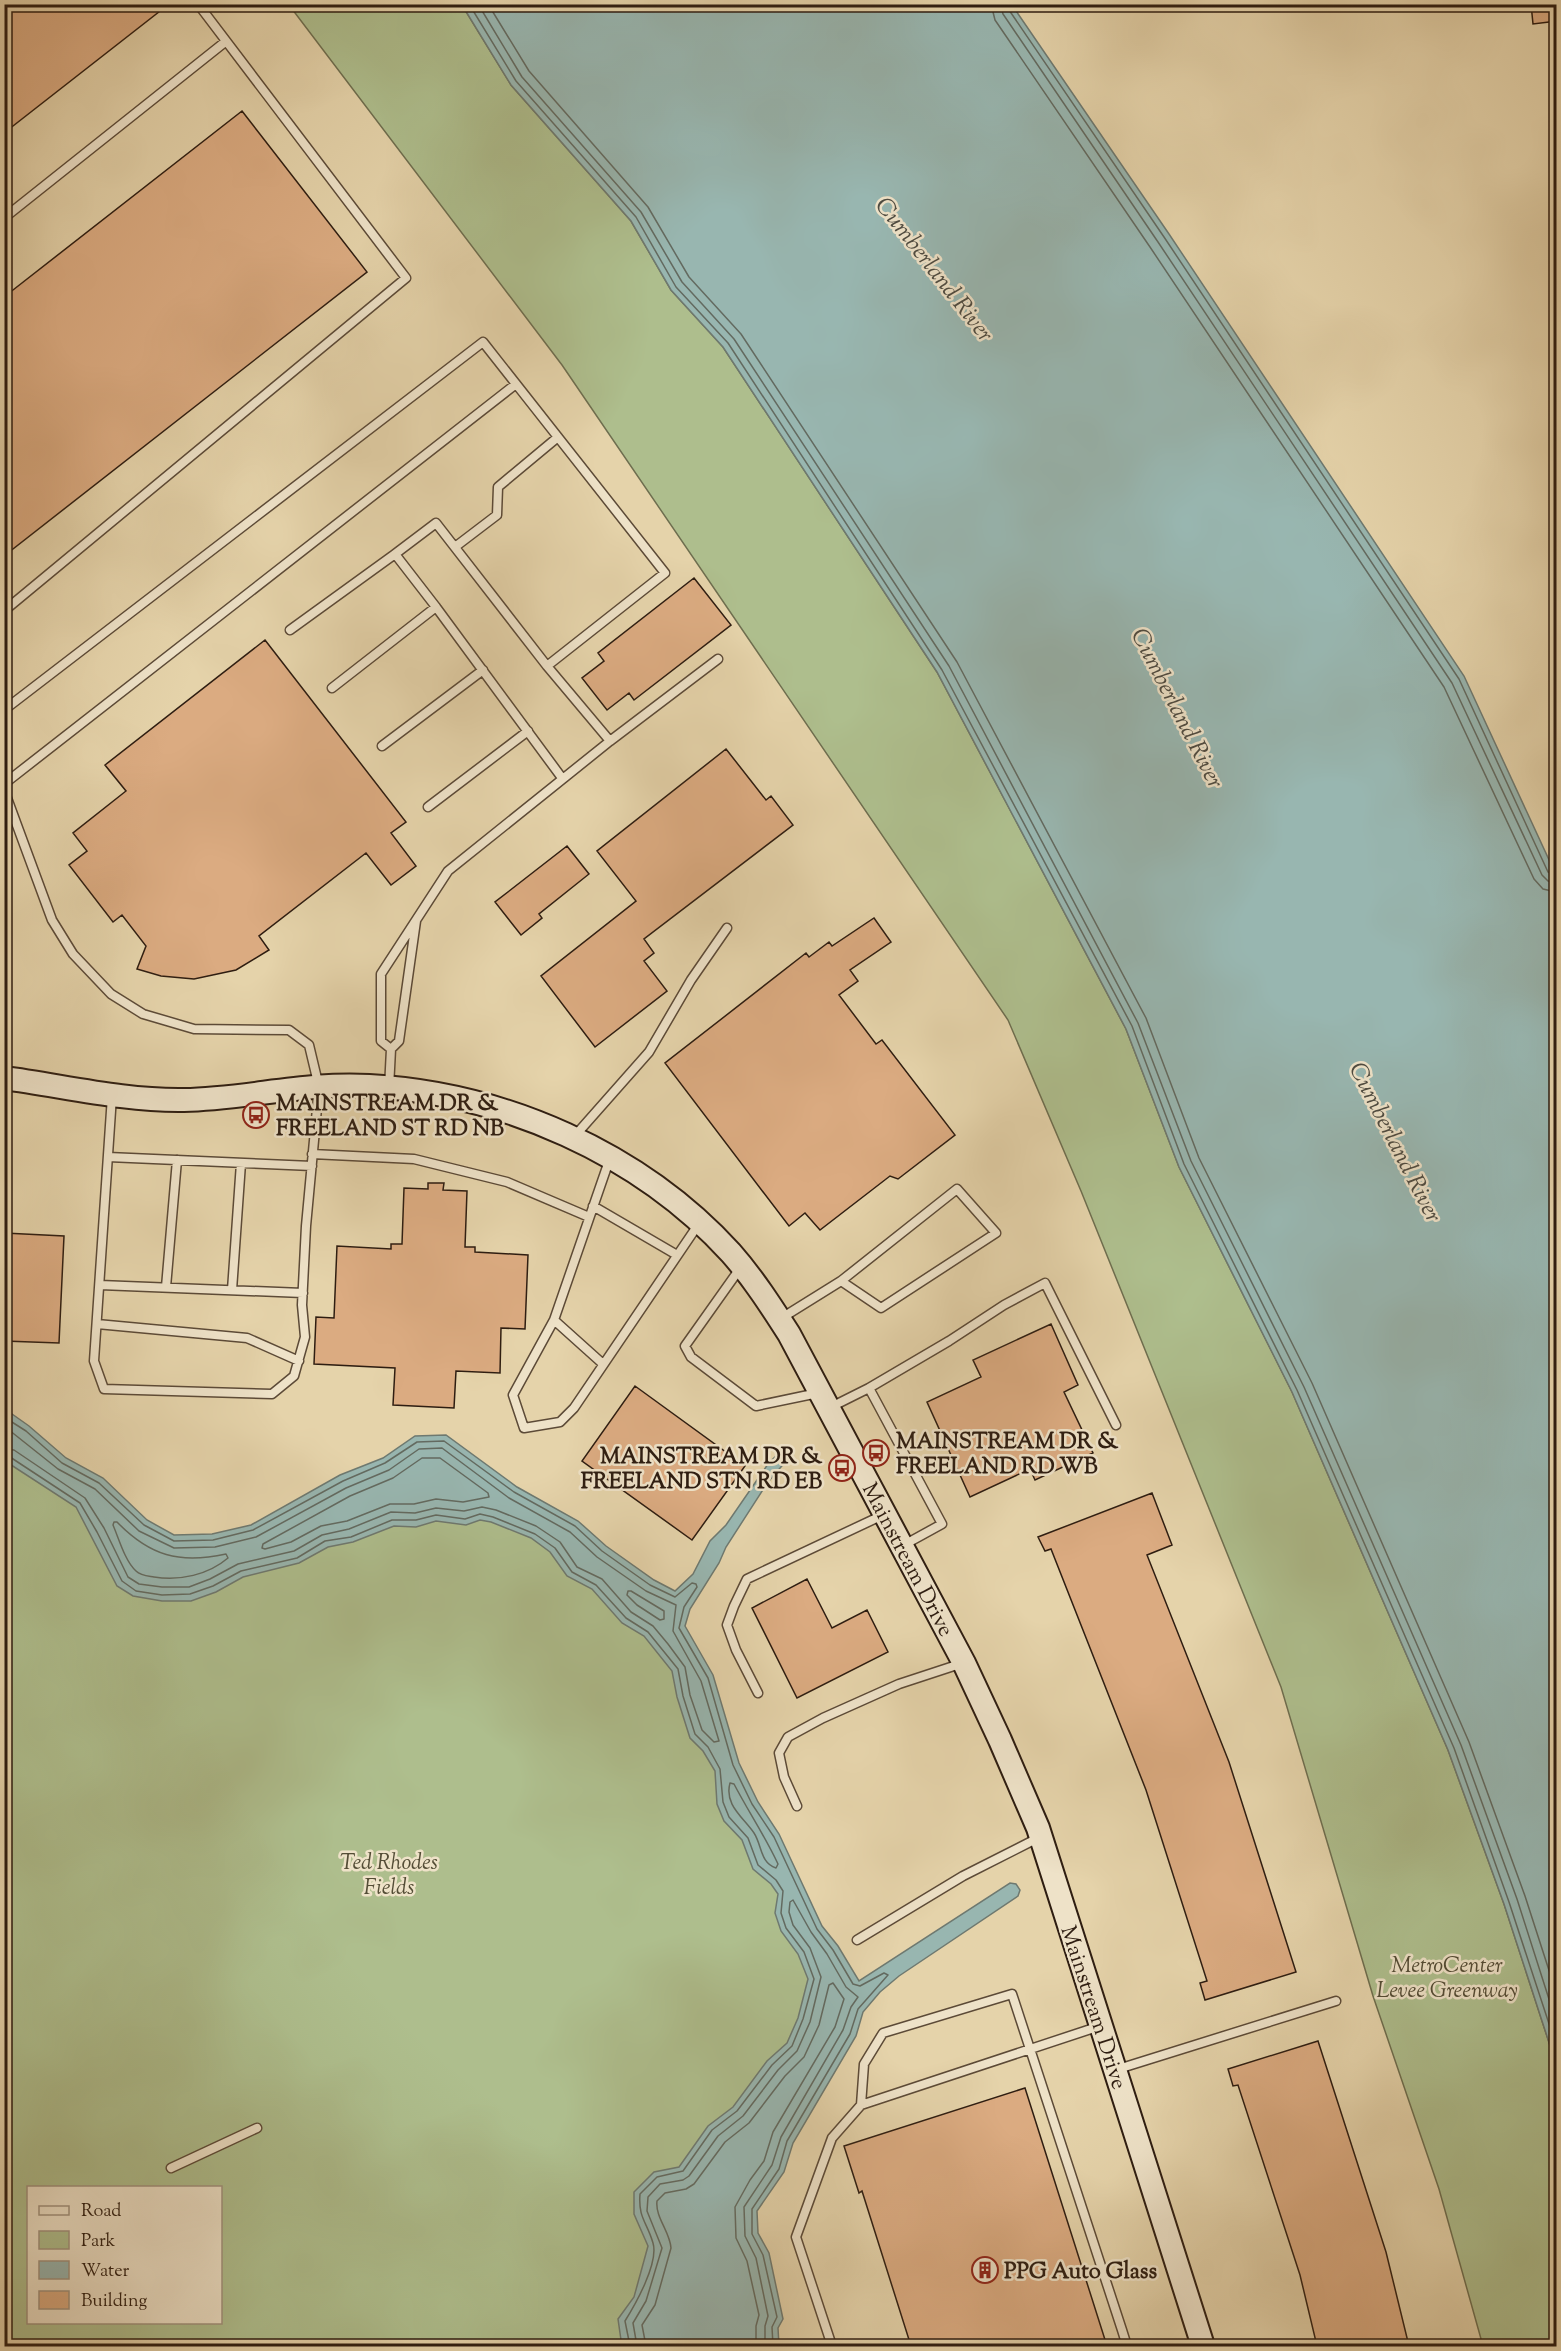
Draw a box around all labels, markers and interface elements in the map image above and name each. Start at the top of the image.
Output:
water label: Cumberland River [866,191,1001,350]
water label: Cumberland River [1121,623,1231,795]
water label: Cumberland River [1339,1057,1449,1229]
place label: MAINSTREAM DR & FREELAND ST RD NB [276,1089,504,1146]
bus stop icon: MAINSTREAM DR & FREELAND ST RD NB [241,1100,271,1130]
place label: MAINSTREAM DR & FREELAND RD WB [896,1427,1119,1484]
bus stop icon: MAINSTREAM DR & FREELAND RD WB [861,1438,891,1468]
place label: MAINSTREAM DR & FREELAND STN RD EB [581,1442,823,1499]
bus stop icon: MAINSTREAM DR & FREELAND STN RD EB [827,1453,857,1483]
street label: Mainstream Drive [852,1478,960,1643]
park label: Ted Rhodes Fields [340,1848,438,1905]
street label: Mainstream Drive [1051,1922,1134,2094]
park label: MetroCenter Levee Greenway [1376,1951,1518,2008]
legend [27,2186,222,2324]
text: Road [81,2199,121,2225]
text: Park [81,2229,116,2255]
building icon: PPG Auto Glass [970,2255,1000,2285]
place label: PPG Auto Glass [1004,2257,1157,2289]
text: Water [81,2259,130,2285]
text: Building [81,2289,147,2315]

